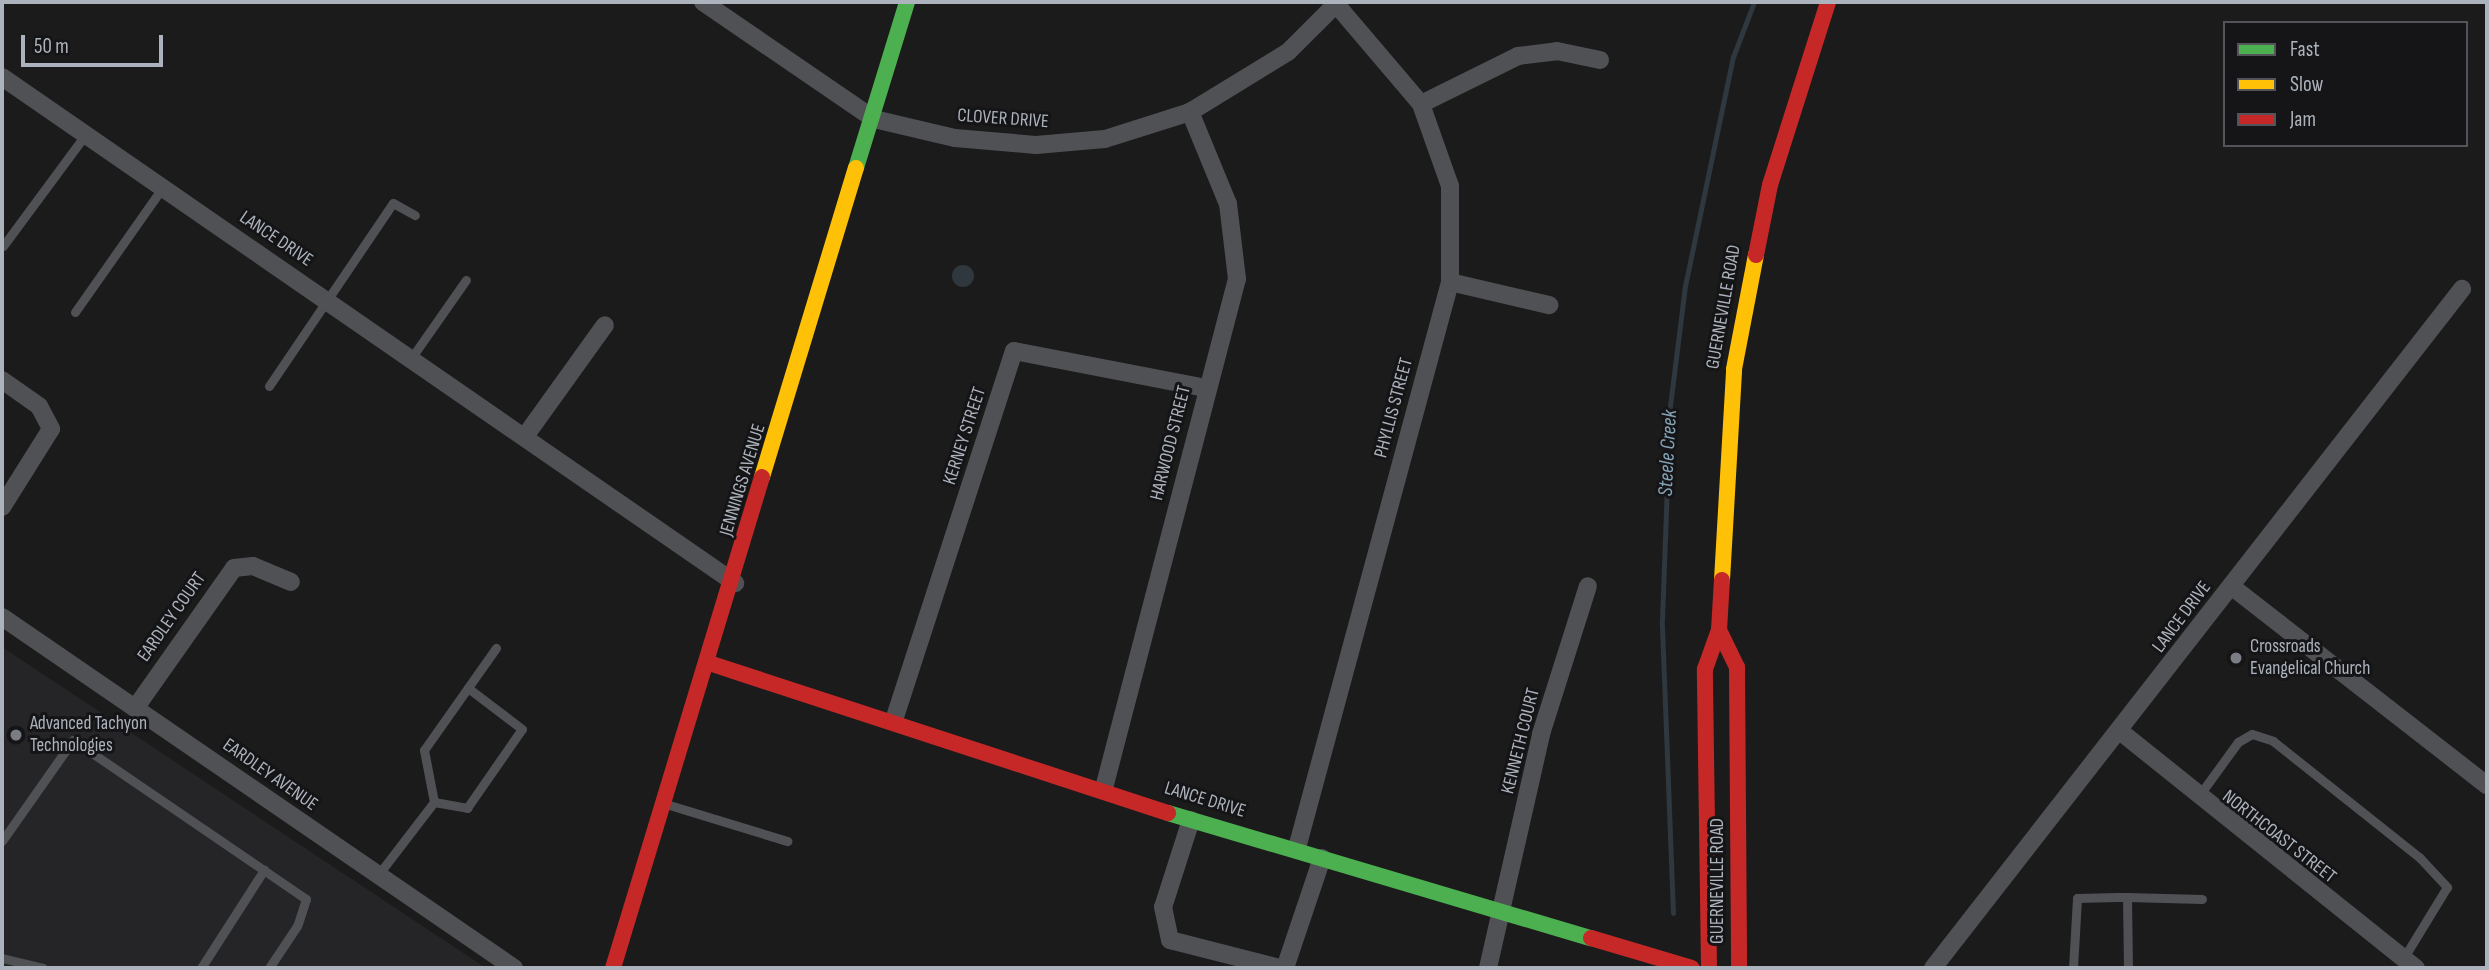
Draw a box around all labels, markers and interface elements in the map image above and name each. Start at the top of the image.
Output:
scale bar [24,21,166,65]
legend [2223,21,2468,147]
text: 50 m [34,34,69,59]
text: Fast [2290,37,2320,62]
text: Slow [2290,72,2323,97]
street label: CLOVER DRIVE [956,104,1050,134]
text: Jam [2290,107,2316,132]
street label: LANCE DRIVE [235,206,317,272]
street label: GUERNEVILLE ROAD [1702,243,1746,371]
street label: PHYLLIS STREET [1370,356,1418,460]
street label: HARWOOD STREET [1146,383,1196,503]
street label: KERNEY STREET [938,384,992,488]
water label: Steele Creek [1653,409,1683,497]
street label: JENNINGS AVENUE [715,421,771,539]
street label: EARDLEY COURT [133,568,211,666]
street label: LANCE DRIVE [2148,577,2216,657]
place label: Crossroads Evangelical Church [2250,636,2370,680]
marker: Crossroads Evangelical Church [2228,650,2244,666]
street label: KENNETH COURT [1497,686,1545,796]
place label: Advanced Tachyon Technologies [30,713,147,757]
marker: Advanced Tachyon Technologies [8,727,24,743]
street label: EARDLEY AVENUE [218,734,322,816]
street label: LANCE DRIVE [1162,777,1248,823]
street label: NORTHCOAST STREET [2218,786,2340,888]
street label: GUERNEVILLE ROAD [1707,818,1729,944]

